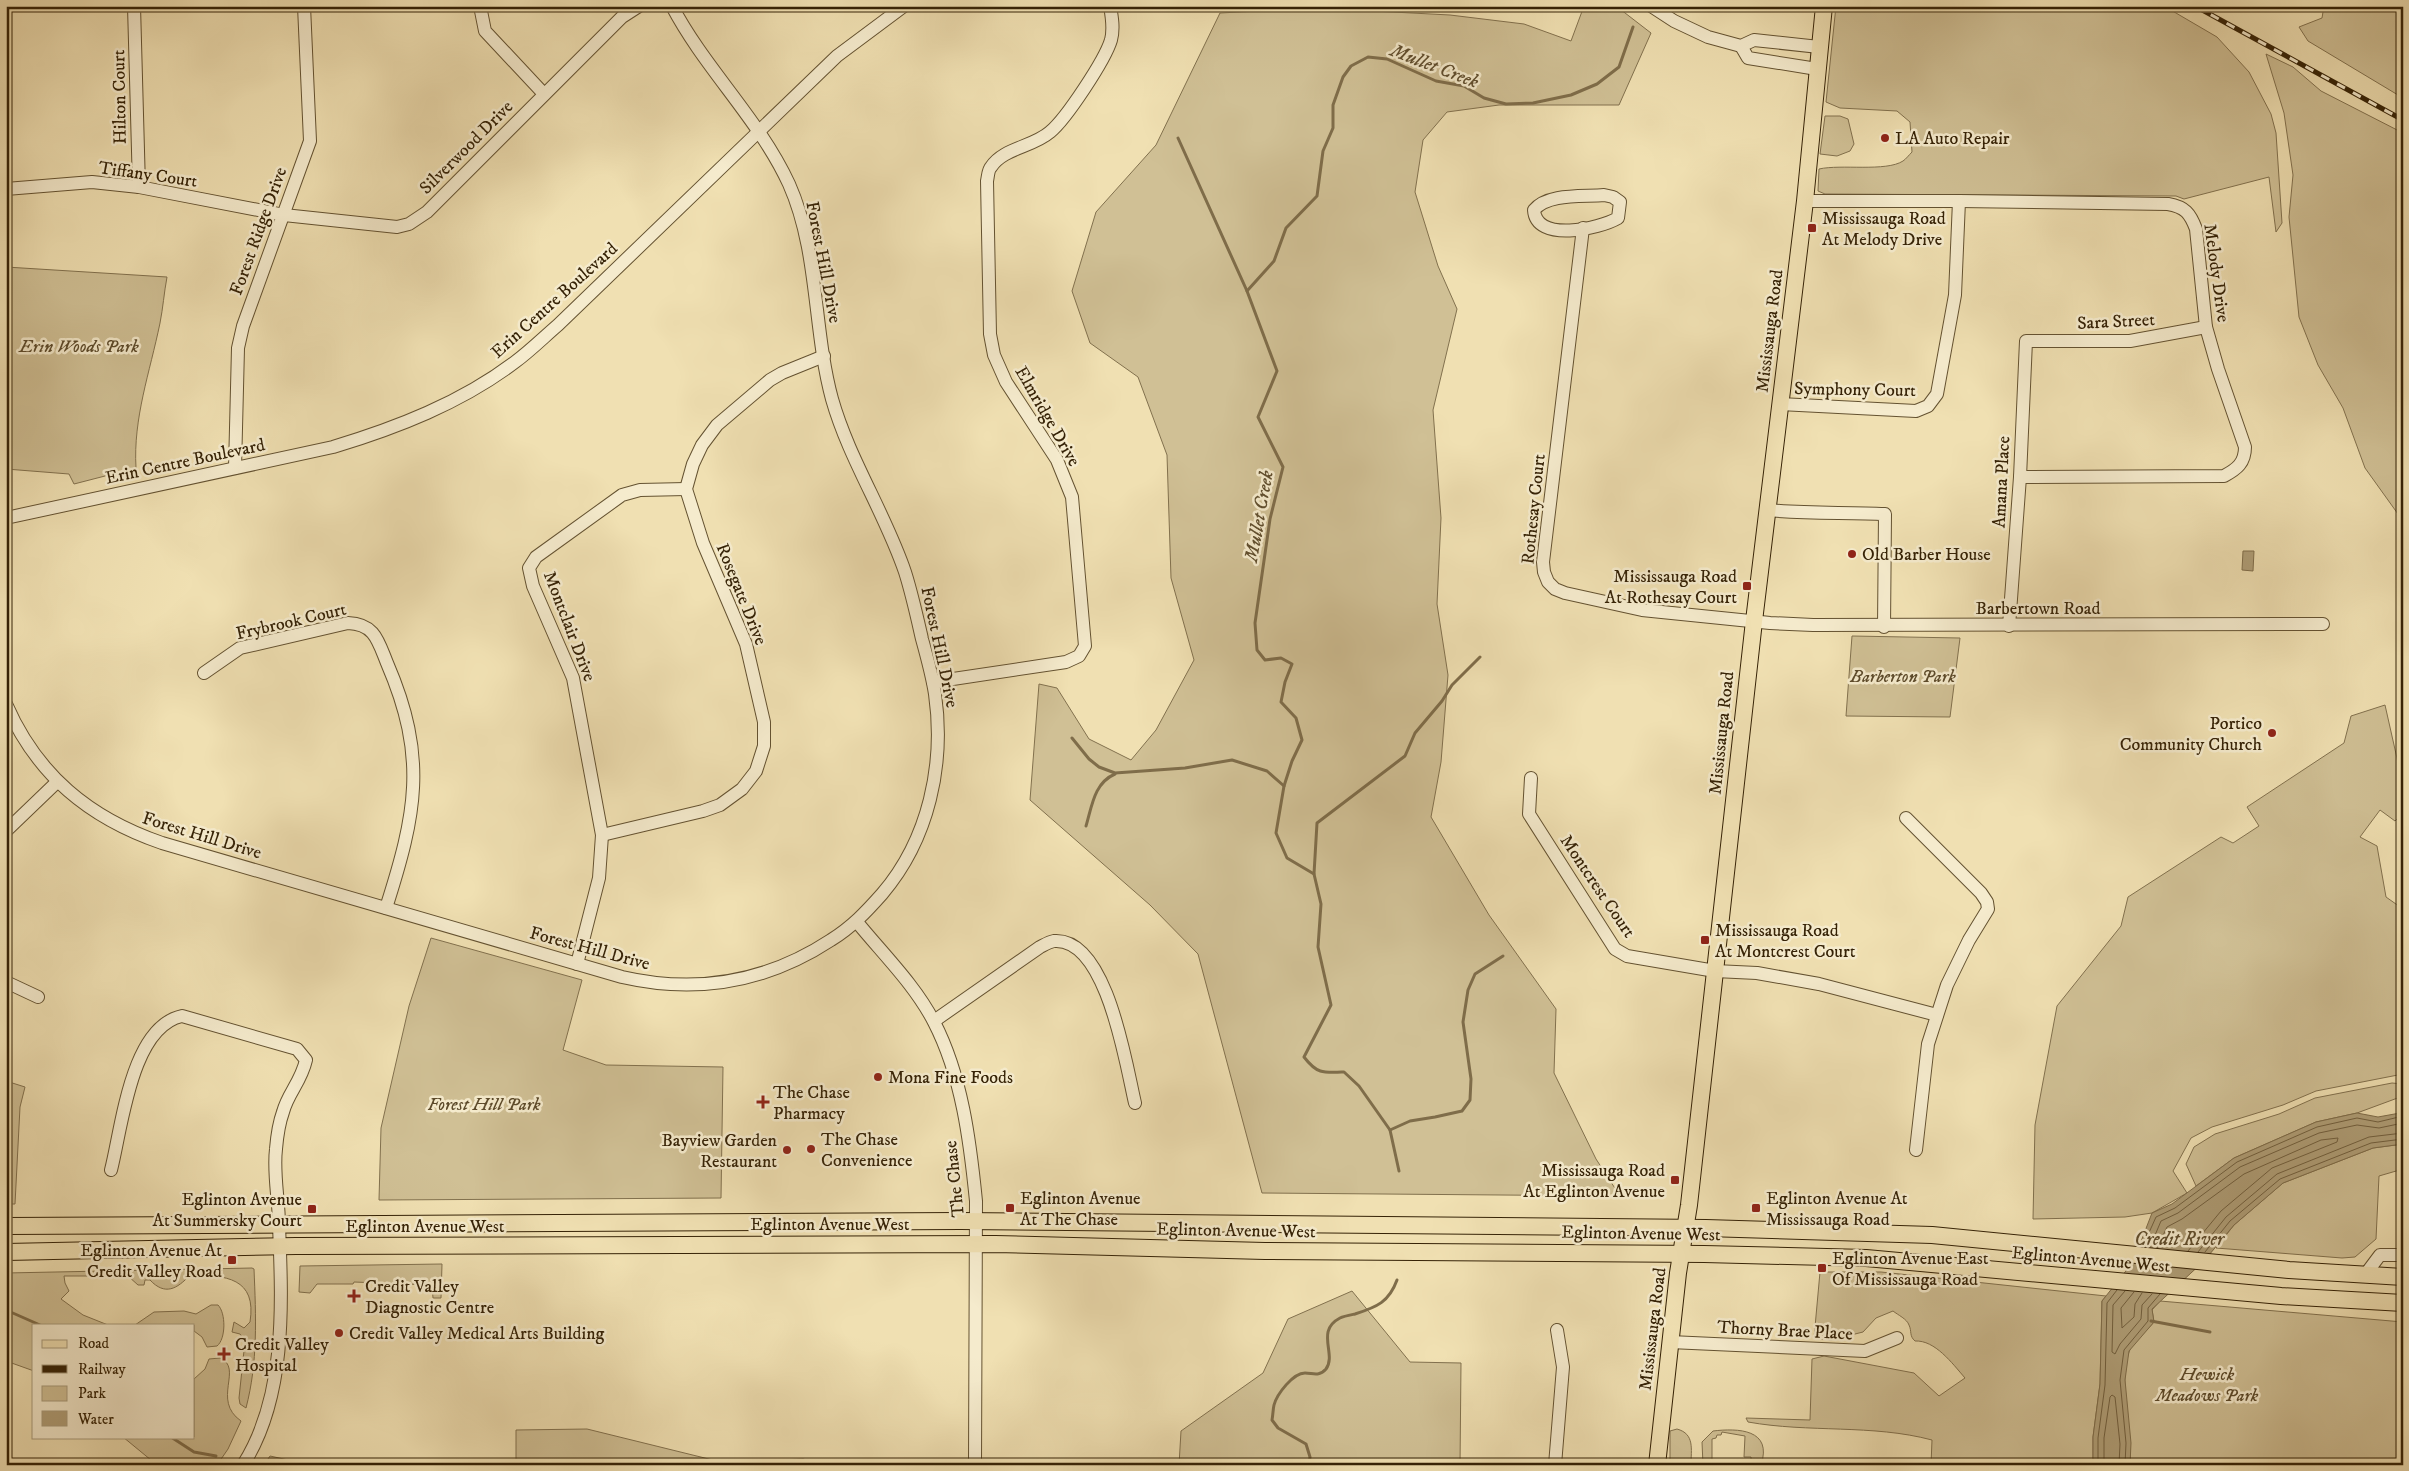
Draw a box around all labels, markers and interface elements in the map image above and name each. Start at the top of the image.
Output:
water label: Mullet Creek [1385,38,1482,94]
street label: Hilton Court [108,49,132,145]
street label: Silverwood Drive [415,96,518,199]
place label: LA Auto Repair [1895,128,2010,150]
marker: LA Auto Repair [1879,132,1891,144]
street label: Tiffany Court [97,157,199,193]
street label: Forest Ridge Drive [226,164,292,298]
street label: Forest Hill Drive [800,200,846,325]
place label: Mississauga Road At Melody Drive [1822,208,1946,251]
marker: Mississauga Road At Melody Drive [1806,222,1818,234]
street label: Melody Drive [2198,223,2234,324]
street label: Erin Centre Boulevard [487,238,622,363]
street label: Mississauga Road [1752,268,1788,394]
street label: Sara Street [2077,309,2156,335]
park label: Erin Woods Park [18,336,139,358]
street label: Elmridge Drive [1010,362,1085,471]
street label: Symphony Court [1794,378,1916,402]
street label: Erin Centre Boulevard [103,434,267,490]
street label: Amana Place [1989,435,2015,529]
street label: Rothesay Court [1517,452,1551,565]
water label: Mullet Creek [1240,469,1279,566]
street label: Rosegate Drive [711,540,771,648]
place label: Old Barber House [1862,544,1991,566]
marker: Old Barber House [1846,548,1858,560]
place label: Mississauga Road At Rothesay Court [1605,566,1737,609]
street label: Montclair Drive [538,568,600,684]
marker: Mississauga Road At Rothesay Court [1741,580,1753,592]
street label: Forest Hill Drive [915,585,963,710]
street label: Barbertown Road [1976,598,2100,620]
street label: Frybrook Court [234,599,349,645]
park label: Barberton Park [1849,666,1956,688]
street label: Mississauga Road [1705,670,1739,796]
place label: Portico Community Church [2120,713,2263,756]
marker: Portico Community Church [2266,727,2278,739]
street label: Forest Hill Drive [139,807,264,865]
street label: Montcrest Court [1555,831,1640,942]
place label: Mississauga Road At Montcrest Court [1715,920,1856,963]
street label: Forest Hill Drive [527,922,652,976]
marker: Mississauga Road At Montcrest Court [1699,934,1711,946]
place label: Mona Fine Foods [888,1067,1013,1089]
marker: Mona Fine Foods [872,1071,884,1083]
place label: The Chase Pharmacy [773,1082,850,1125]
park label: Forest Hill Park [427,1094,541,1116]
marker: The Chase Pharmacy [757,1096,769,1108]
place label: The Chase Convenience [821,1129,912,1172]
place label: Bayview Garden Restaurant [661,1130,778,1173]
street label: The Chase [940,1140,970,1218]
marker: The Chase Convenience [805,1143,817,1155]
marker: Bayview Garden Restaurant [781,1144,793,1156]
place label: Mississauga Road At Eglinton Avenue [1523,1160,1665,1203]
marker: Mississauga Road At Eglinton Avenue [1669,1174,1681,1186]
place label: Eglinton Avenue At The Chase [1020,1188,1141,1231]
place label: Eglinton Avenue At Mississauga Road [1766,1188,1908,1231]
place label: Eglinton Avenue At Summersky Court [152,1189,302,1232]
marker: Eglinton Avenue At The Chase [1004,1202,1016,1214]
marker: Eglinton Avenue At Mississauga Road [1750,1202,1762,1214]
marker: Eglinton Avenue At Summersky Court [306,1203,318,1215]
street label: Eglinton Avenue West [750,1214,910,1236]
street label: Eglinton Avenue West [345,1216,505,1238]
street label: Eglinton Avenue West [1156,1219,1316,1243]
street label: Eglinton Avenue West [1561,1222,1721,1246]
water label: Credit River [2134,1228,2226,1251]
place label: Eglinton Avenue At Credit Valley Road [80,1240,222,1283]
street label: Eglinton Avenue West [2011,1242,2171,1278]
place label: Eglinton Avenue East Of Mississauga Road [1832,1248,1989,1291]
marker: Eglinton Avenue At Credit Valley Road [226,1254,238,1266]
marker: Eglinton Avenue East Of Mississauga Road [1816,1262,1828,1274]
street label: Mississauga Road [1635,1266,1671,1392]
place label: Credit Valley Diagnostic Centre [365,1276,494,1319]
marker: Credit Valley Diagnostic Centre [347,1289,361,1303]
street label: Thorny Brae Place [1717,1316,1853,1346]
place label: Credit Valley Medical Arts Building [349,1323,605,1345]
legend [32,1324,195,1438]
marker: Credit Valley Medical Arts Building [333,1327,345,1339]
text: Road [78,1334,110,1353]
place label: Credit Valley Hospital [235,1334,329,1377]
marker: Credit Valley Hospital [217,1347,231,1361]
text: Railway [78,1360,126,1379]
park label: Hewick Meadows Park [2154,1364,2259,1407]
text: Park [78,1384,107,1403]
text: Water [77,1410,114,1429]

